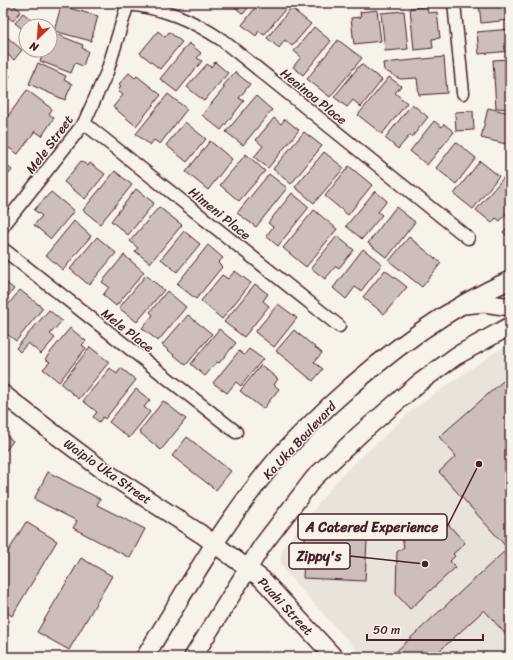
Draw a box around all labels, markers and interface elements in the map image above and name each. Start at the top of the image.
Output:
north arrow [18,18,58,58]
text: N [26,36,42,57]
street label: Heainoa Place [275,62,353,131]
street label: Mele Street [19,110,79,179]
street label: Himeni Place [183,181,256,246]
street label: Mele Place [96,302,159,359]
street label: Ka Uka Boulevard [257,395,343,485]
street label: Waipio Uka Street [59,432,157,511]
callout: A Catered Experience [298,514,447,540]
text: A Catered Experience [305,515,439,540]
callout: Zippy's [289,543,350,569]
text: Zippy's [295,544,342,569]
street label: Puahi Street [252,572,319,641]
scale bar [367,616,483,642]
text: 50 m [373,619,400,641]

